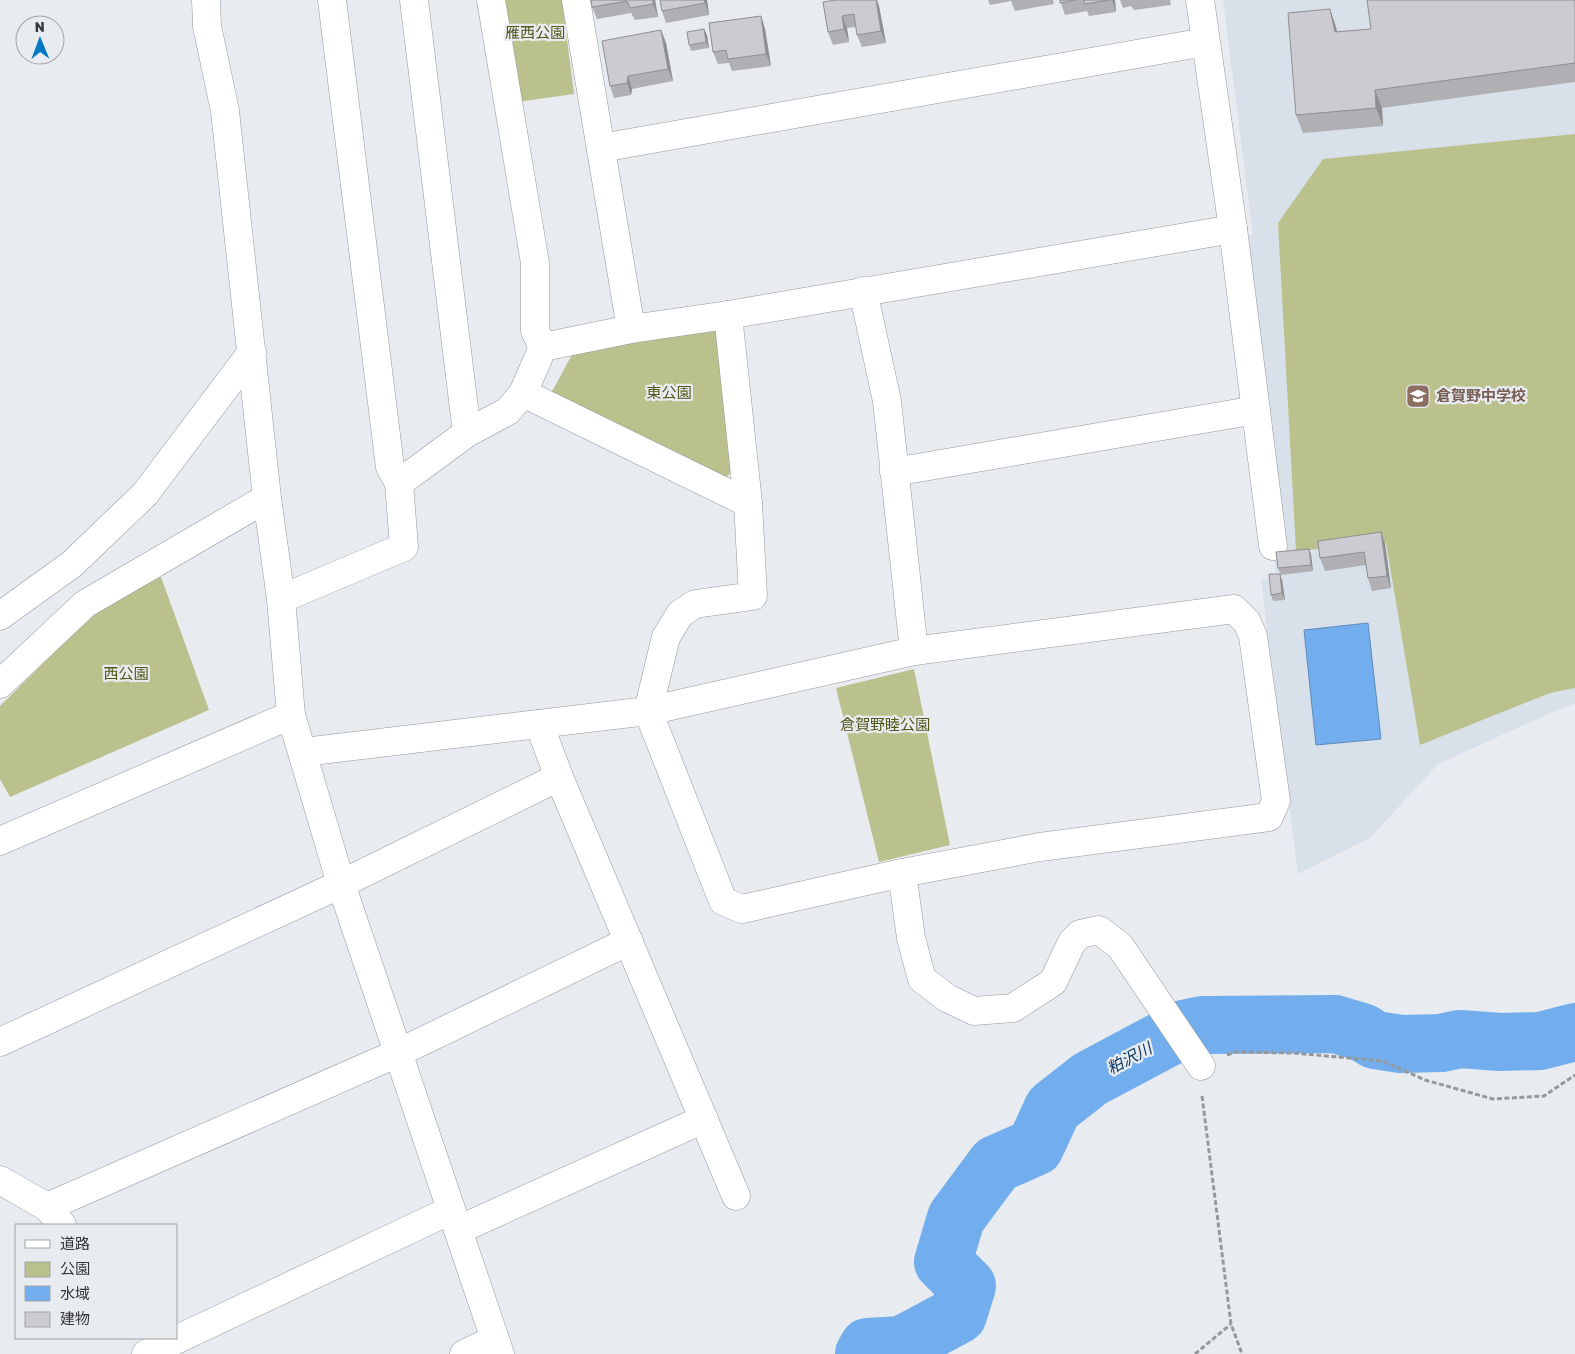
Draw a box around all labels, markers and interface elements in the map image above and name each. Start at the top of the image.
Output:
north arrow [15,15,65,65]
text: N [35,19,45,36]
park label: 雁西公園 [505,24,565,42]
school or university icon: 倉賀野中学校 [1405,383,1431,409]
park label: 東公園 [646,384,692,402]
place label: 倉賀野中学校 [1436,387,1526,405]
park label: 西公園 [103,665,149,683]
park label: 倉賀野睦公園 [840,716,930,734]
water label: 粕沢川 [1104,1038,1157,1078]
legend [15,1224,178,1339]
text: 道路 [60,1235,90,1253]
text: 公園 [60,1260,90,1278]
text: 水域 [60,1285,90,1303]
text: 建物 [60,1310,90,1328]

